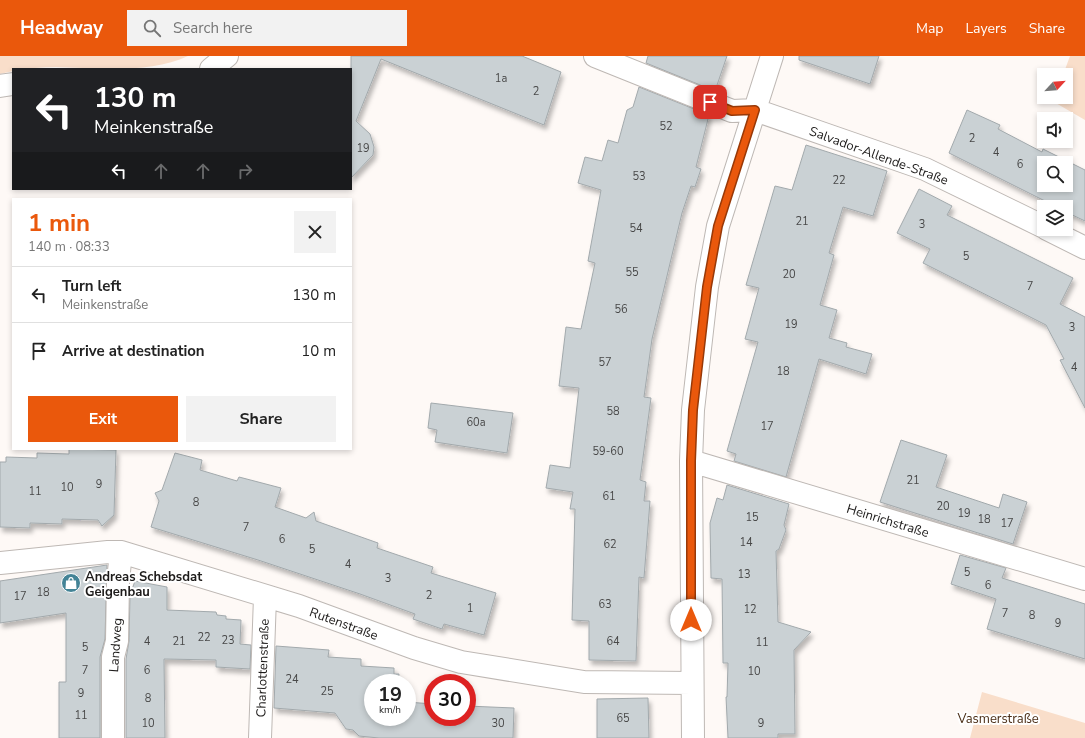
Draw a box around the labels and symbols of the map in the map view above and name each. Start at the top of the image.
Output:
north arrow [1037,68,1073,104]
house number: 1a [495,71,507,86]
house number: 2 [533,84,539,99]
pin [693,85,727,119]
house number: 52 [659,119,673,134]
street label: Salvador-Allende-Straße [807,122,951,190]
house number: 2 [969,131,975,146]
house number: 19 [356,141,370,156]
house number: 4 [993,145,1000,160]
house number: 6 [1017,157,1024,172]
house number: 53 [632,169,646,184]
house number: 22 [832,173,846,188]
house number: 21 [795,214,809,229]
house number: 3 [919,217,925,232]
house number: 54 [629,221,643,236]
house number: 5 [963,249,970,264]
house number: 55 [625,265,639,280]
house number: 20 [782,267,796,282]
house number: 7 [1027,279,1033,294]
house number: 56 [614,302,628,317]
house number: 19 [784,317,798,332]
house number: 3 [1069,320,1075,335]
house number: 57 [598,355,612,370]
house number: 4 [1071,360,1078,375]
house number: 18 [776,364,790,379]
house number: 58 [606,404,620,419]
house number: 60a [466,415,486,430]
house number: 17 [760,419,774,434]
house number: 59-60 [592,444,624,459]
house number: 21 [906,473,920,488]
house number: 9 [96,477,102,492]
house number: 10 [60,480,74,495]
house number: 11 [28,484,42,499]
house number: 61 [602,489,616,504]
house number: 8 [193,495,200,510]
house number: 20 [936,499,950,514]
street label: Heinrichstraße [844,500,931,542]
house number: 19 [957,506,971,521]
house number: 15 [745,510,759,525]
house number: 18 [977,512,991,527]
house number: 17 [1000,516,1014,531]
house number: 7 [243,520,249,535]
house number: 6 [279,532,286,547]
house number: 14 [739,535,753,550]
house number: 62 [603,537,617,552]
house number: 5 [309,542,316,557]
house number: 4 [345,557,352,572]
house number: 5 [964,565,971,580]
house number: 13 [737,567,751,582]
place label: Andreas Schebsdat Geigenbau [85,568,203,601]
house number: 3 [385,571,391,586]
shop icon: Andreas Schebsdat Geigenbau [60,572,82,594]
house number: 6 [985,578,992,593]
house number: 18 [36,585,50,600]
house number: 2 [426,588,432,603]
house number: 17 [13,589,27,604]
house number: 63 [598,597,612,612]
position arrow [670,599,712,641]
house number: 1 [467,601,473,616]
house number: 12 [743,602,757,617]
street label: Rutenstraße [307,603,381,645]
house number: 7 [1002,606,1008,621]
house number: 8 [1029,608,1036,623]
house number: 9 [1055,616,1061,631]
street label: Landweg [105,617,127,673]
street label: Charlottenstraße [252,618,274,718]
house number: 22 [197,630,211,645]
house number: 23 [221,633,235,648]
house number: 4 [144,634,151,649]
house number: 21 [172,634,186,649]
house number: 64 [606,634,620,649]
house number: 11 [755,635,769,650]
house number: 5 [82,640,89,655]
house number: 7 [82,663,88,678]
house number: 6 [144,663,151,678]
house number: 10 [747,664,761,679]
house number: 24 [285,672,299,687]
speed limit sign: 30 [424,674,476,726]
house number: 25 [320,684,334,699]
house number: 9 [78,686,84,701]
house number: 8 [145,691,152,706]
house number: 11 [74,708,88,723]
park label: Vasmerstraße [956,710,1039,728]
house number: 65 [616,711,630,726]
house number: 10 [141,716,155,731]
house number: 30 [491,716,505,731]
house number: 9 [758,716,764,731]

